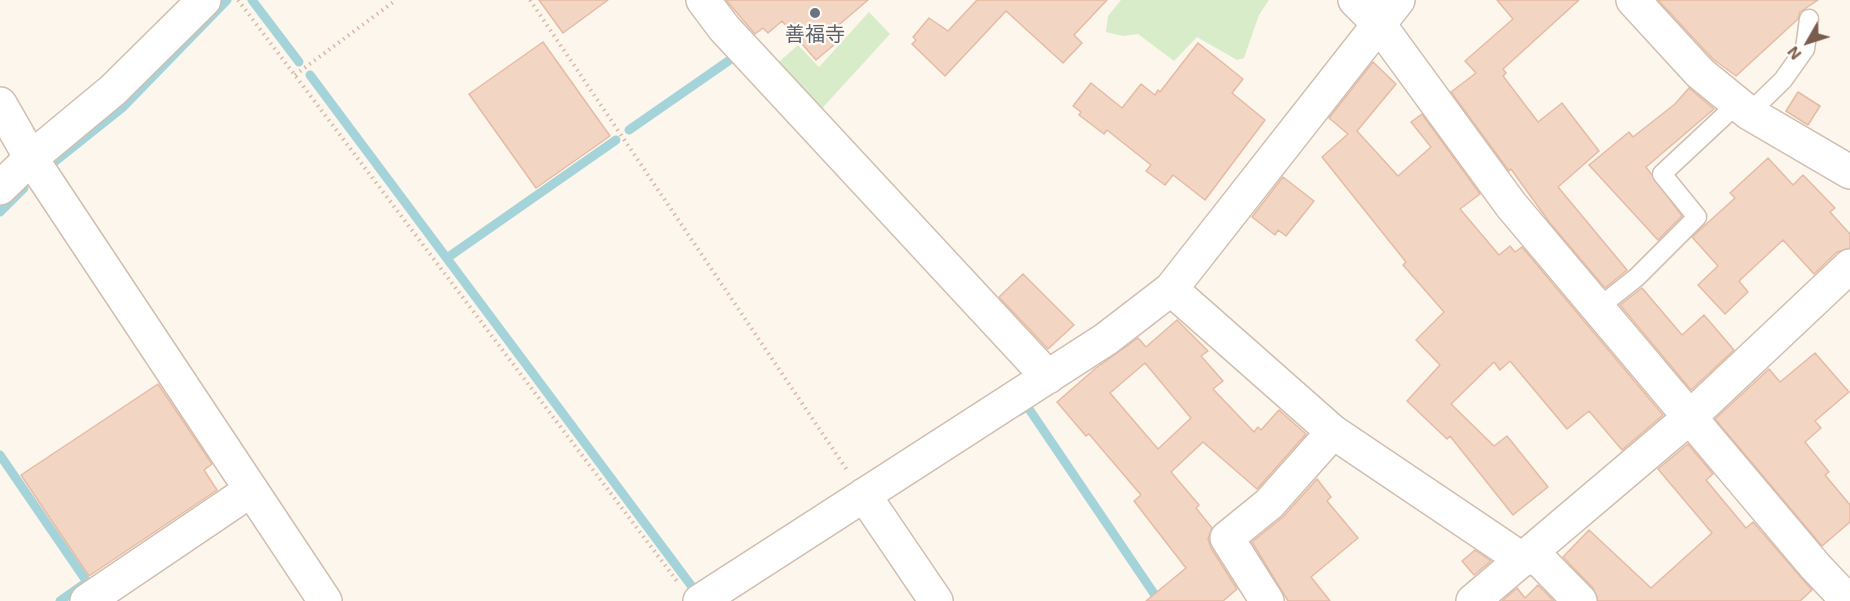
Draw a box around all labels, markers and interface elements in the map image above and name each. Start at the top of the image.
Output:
marker: 善福寺 [808,6,822,20]
north arrow [1778,12,1838,72]
place label: 善福寺 [785,22,845,46]
text: N [1783,43,1805,64]

